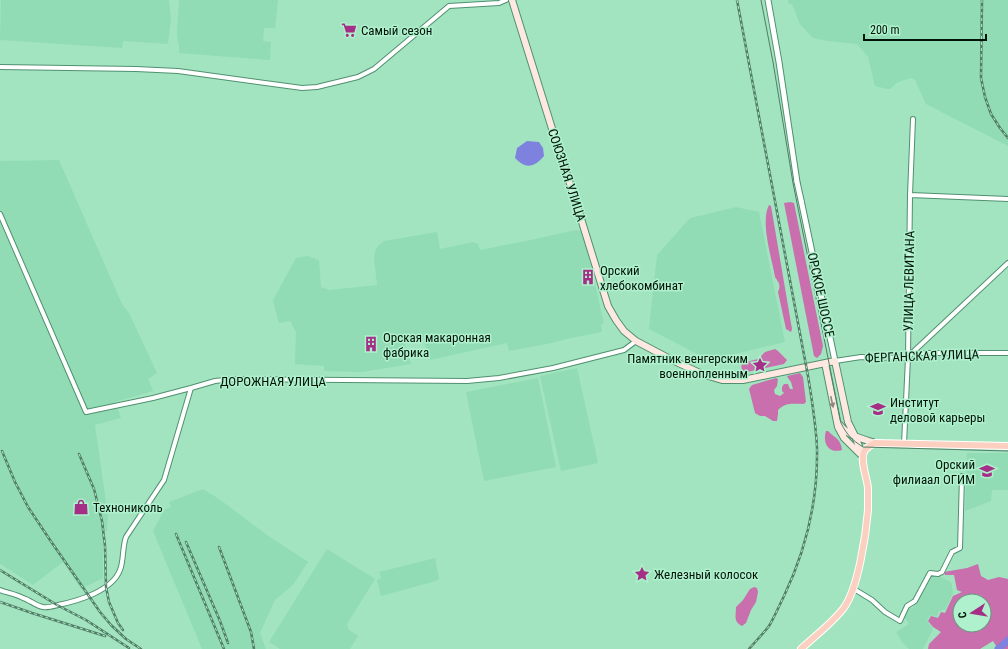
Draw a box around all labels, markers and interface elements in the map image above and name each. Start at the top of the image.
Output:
scale bar [864,16,986,42]
supermarket icon: Самый сезон [340,21,358,39]
place label: Самый сезон [361,23,433,38]
text: 200 m [870,23,900,37]
street label: СОЮЗНАЯ УЛИЦА [545,127,589,224]
street label: УЛИЦА ЛЕВИТАНА [901,230,917,331]
street label: ОРСКОЕ ШОССЕ [805,251,837,339]
place label: Орский хлебокомбинат [600,263,684,293]
building icon: Орский хлебокомбинат [579,268,597,286]
place label: Орская макаронная фабрика [383,330,491,360]
building icon: Орская макаронная фабрика [362,335,380,353]
street label: ФЕРГАНСКАЯ УЛИЦА [865,346,980,365]
place label: Памятник венгерским военнопленным [627,351,748,381]
place icon: Памятник венгерским военнопленным [751,356,769,374]
street label: ДОРОЖНАЯ УЛИЦА [220,374,327,389]
one-way arrow [830,395,836,408]
place label: Институт деловой карьеры [890,395,985,425]
school or university icon: Институт деловой карьеры [869,400,887,418]
place label: Орский филиаал ОГИМ [893,457,975,487]
school or university icon: Орский филиаал ОГИМ [978,462,996,480]
shop icon: Технониколь [72,498,90,516]
place label: Технониколь [93,500,163,515]
place icon: Железный колосок [633,565,651,583]
place label: Железный колосок [654,567,759,582]
north arrow [952,593,992,633]
text: С [956,611,970,619]

